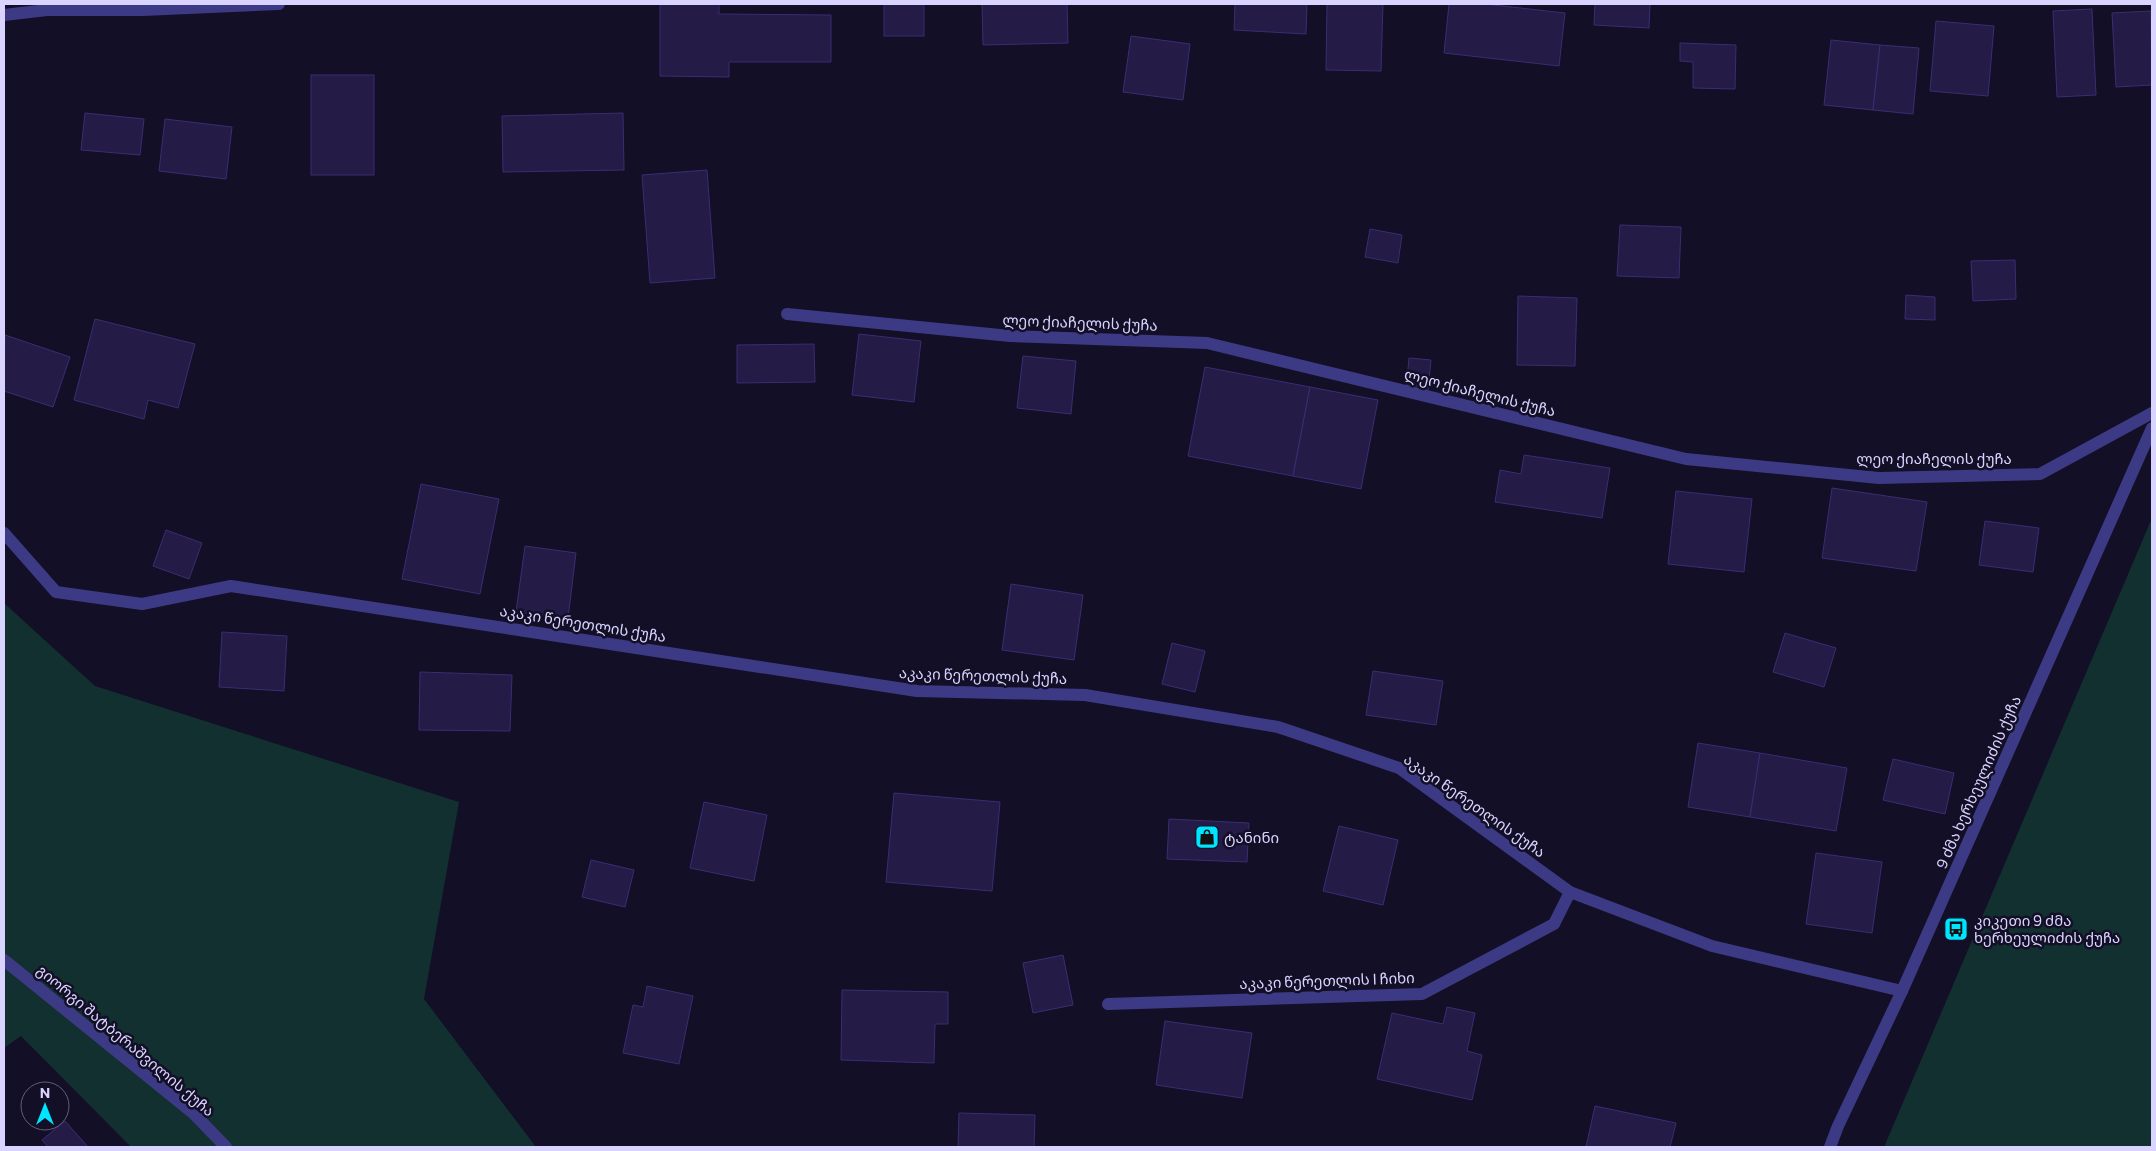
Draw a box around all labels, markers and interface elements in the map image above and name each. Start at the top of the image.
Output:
street label: ლეო ქიაჩელის ქუჩა [1002,310,1158,335]
street label: ლეო ქიაჩელის ქუჩა [1402,364,1558,420]
street label: ლეო ქიაჩელის ქუჩა [1856,449,2012,468]
street label: აკაკი წერეთლის ქუჩა [498,601,668,646]
street label: აკაკი წერეთლის ქუჩა [899,663,1067,688]
street label: 9 ძმა ხერხეულიძის ქუჩა [1932,693,2025,872]
street label: აკაკი წერეთლის ქუჩა [1400,749,1549,861]
shop icon: ტანინი [1194,824,1220,850]
place label: ტანინი [1224,828,1279,847]
place label: კიკეთი 9 ძმა ხერხეულიძის ქუჩა [1974,911,2120,947]
bus stop icon: კიკეთი 9 ძმა ხერხეულიძის ქუჩა [1943,916,1969,942]
street label: გიორგი შატბერაშვილის ქუჩა [33,960,218,1120]
street label: აკაკი წერეთლის I ჩიხი [1239,968,1415,993]
north arrow [20,1081,70,1131]
text: N [40,1084,50,1101]

